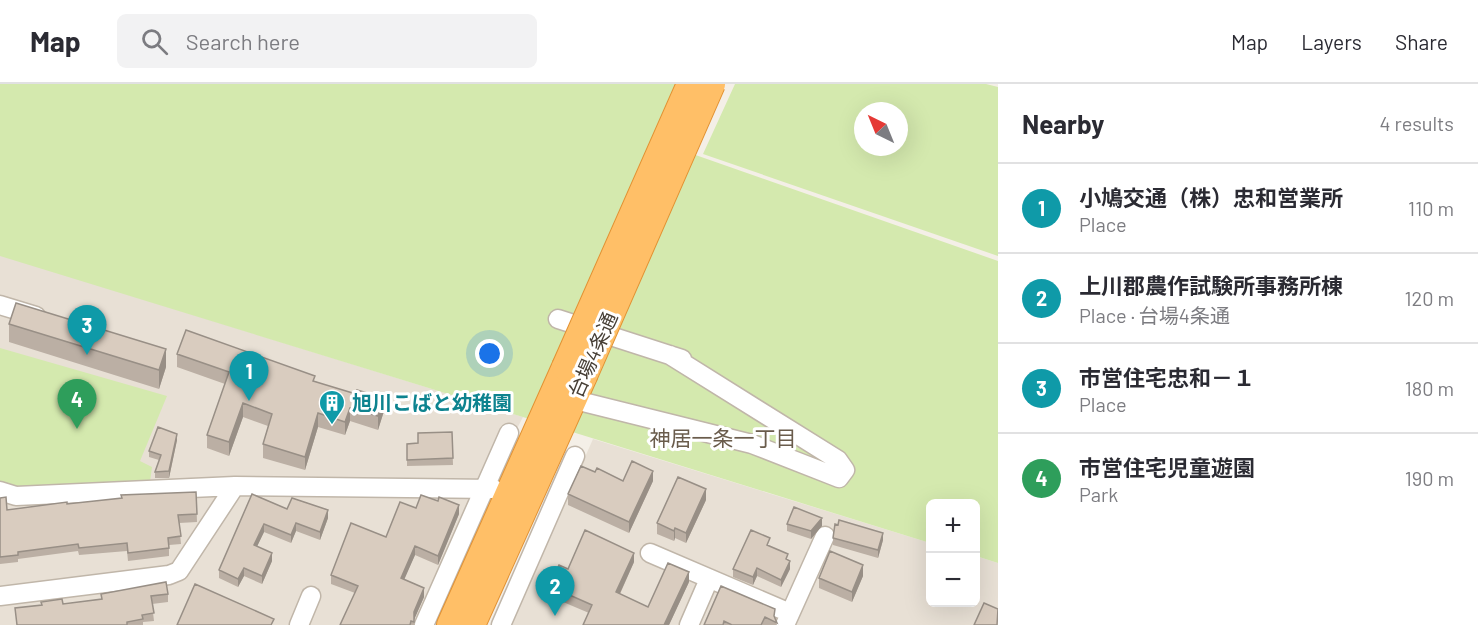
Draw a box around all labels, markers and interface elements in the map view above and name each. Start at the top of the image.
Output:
search box [117,14,537,68]
text: Map [30,24,81,58]
icon: search [138,25,171,58]
text: Search here [186,28,300,54]
text: Map [1231,29,1268,54]
text: Layers [1301,29,1362,54]
text: Share [1395,29,1448,54]
north arrow [854,102,908,156]
text: Nearby [1022,108,1104,139]
text: 4 results [1379,111,1454,135]
text: 小鳩交通（株）忠和営業所 [1079,184,1343,210]
text: 1 [1038,196,1045,220]
text: 110 m [1408,196,1454,220]
text: Place [1079,212,1127,236]
text: 上川郡農作試験所事務所棟 [1079,272,1343,298]
text: 2 [1036,286,1047,310]
text: 120 m [1404,286,1454,310]
text: Place · 台場4条通 [1079,303,1230,327]
pin: 3 [68,306,106,355]
street label: 台場4条通 [563,308,622,401]
your location [475,339,504,368]
pin: 1 [230,352,268,401]
text: 市営住宅忠和－１ [1079,364,1255,390]
text: 3 [1036,376,1047,400]
text: 180 m [1405,376,1454,400]
pin: 4 [58,380,97,429]
building icon: 旭川こばと幼稚園 [317,388,347,426]
place label: 旭川こばと幼稚園 [352,390,512,414]
text: Place [1079,392,1127,416]
district label: 神居一条一丁目 [650,425,797,450]
text: 市営住宅児童遊園 [1079,454,1255,480]
text: 4 [1035,466,1048,490]
text: 190 m [1405,466,1454,490]
text: Park [1079,482,1118,506]
map controls [926,499,980,607]
button: + [926,499,980,553]
button: − [926,553,980,607]
pin: 2 [536,566,574,616]

